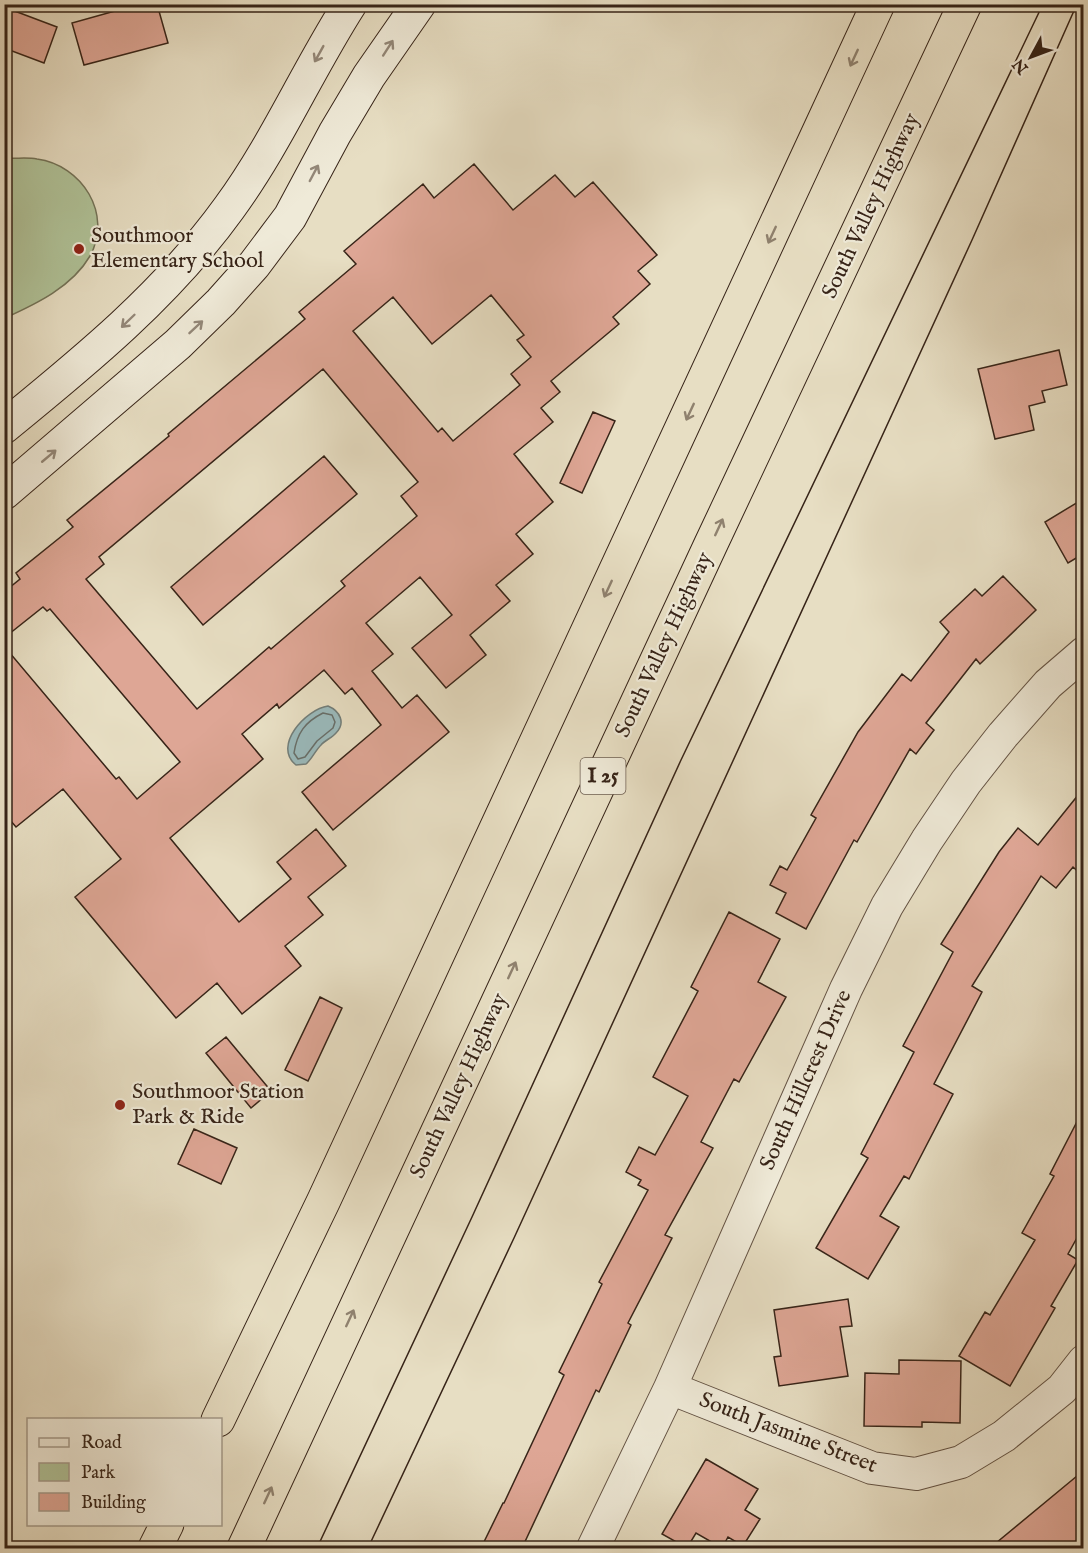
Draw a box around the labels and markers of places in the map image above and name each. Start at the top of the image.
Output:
place label: Southmoor Elementary School [91,222,264,275]
marker: Southmoor Elementary School [72,242,86,256]
place label: Southmoor Station Park & Ride [132,1078,305,1131]
marker: Southmoor Station Park & Ride [113,1098,127,1112]

